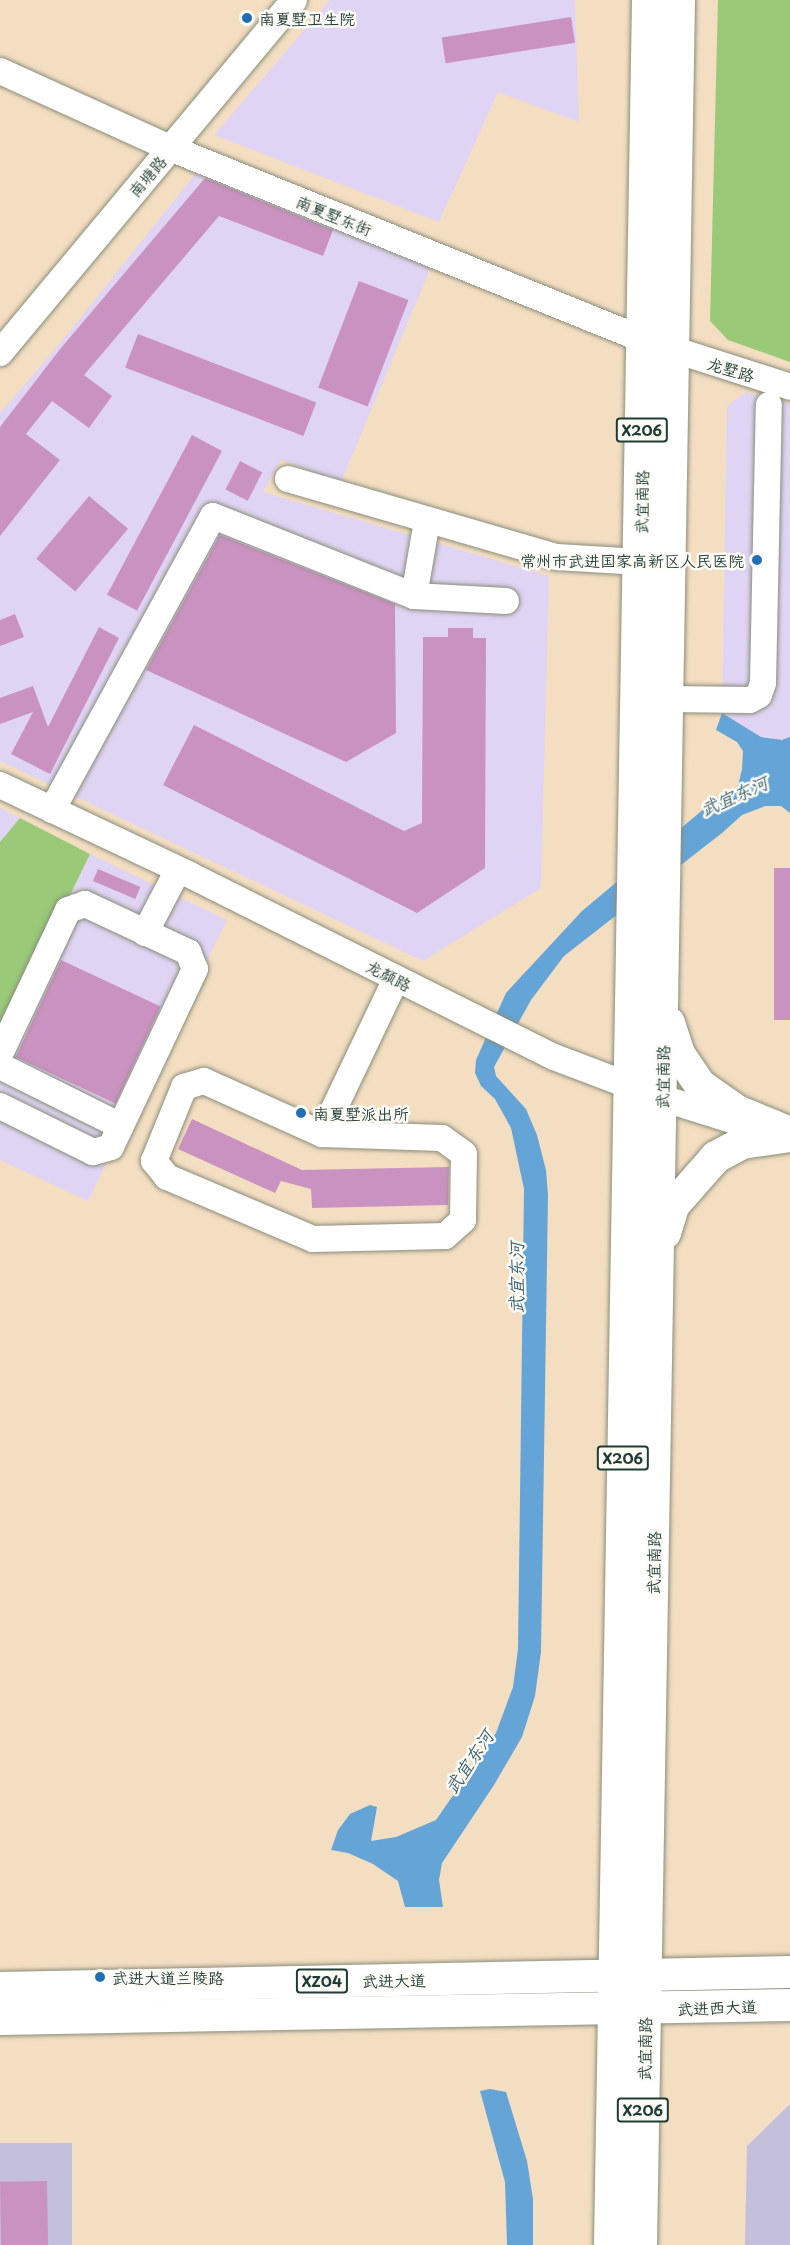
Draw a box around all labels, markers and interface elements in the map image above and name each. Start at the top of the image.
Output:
place label: 南夏墅卫生院 [259,8,355,28]
marker: 南夏墅卫生院 [240,11,254,25]
street label: 南塘路 [124,151,170,201]
street label: 南夏墅东街 [293,191,375,239]
street label: 龙墅路 [705,353,757,385]
road number: X206 [615,418,669,442]
street label: 武宜南路 [631,470,651,534]
place label: 常州市武进国家高新区人民医院 [520,550,744,570]
marker: 常州市武进国家高新区人民医院 [748,551,766,569]
water label: 武宜东河 [697,771,771,821]
street label: 龙颜路 [363,956,415,994]
street label: 武宜南路 [652,1045,672,1109]
place label: 南夏墅派出所 [313,1103,409,1123]
marker: 南夏墅派出所 [294,1106,308,1120]
water label: 武宜东河 [505,1242,527,1314]
road number: X206 [596,1446,650,1470]
street label: 武宜南路 [643,1531,663,1595]
water label: 武宜东河 [440,1726,498,1798]
place label: 武进大道兰陵路 [112,1967,224,1987]
road number: XZ04 [295,1969,349,1993]
marker: 武进大道兰陵路 [93,1970,107,1984]
street label: 武进大道 [362,1970,426,1990]
street label: 武进西大道 [677,1996,757,2018]
street label: 武宜南路 [634,2017,654,2081]
road number: X206 [616,2098,670,2122]

